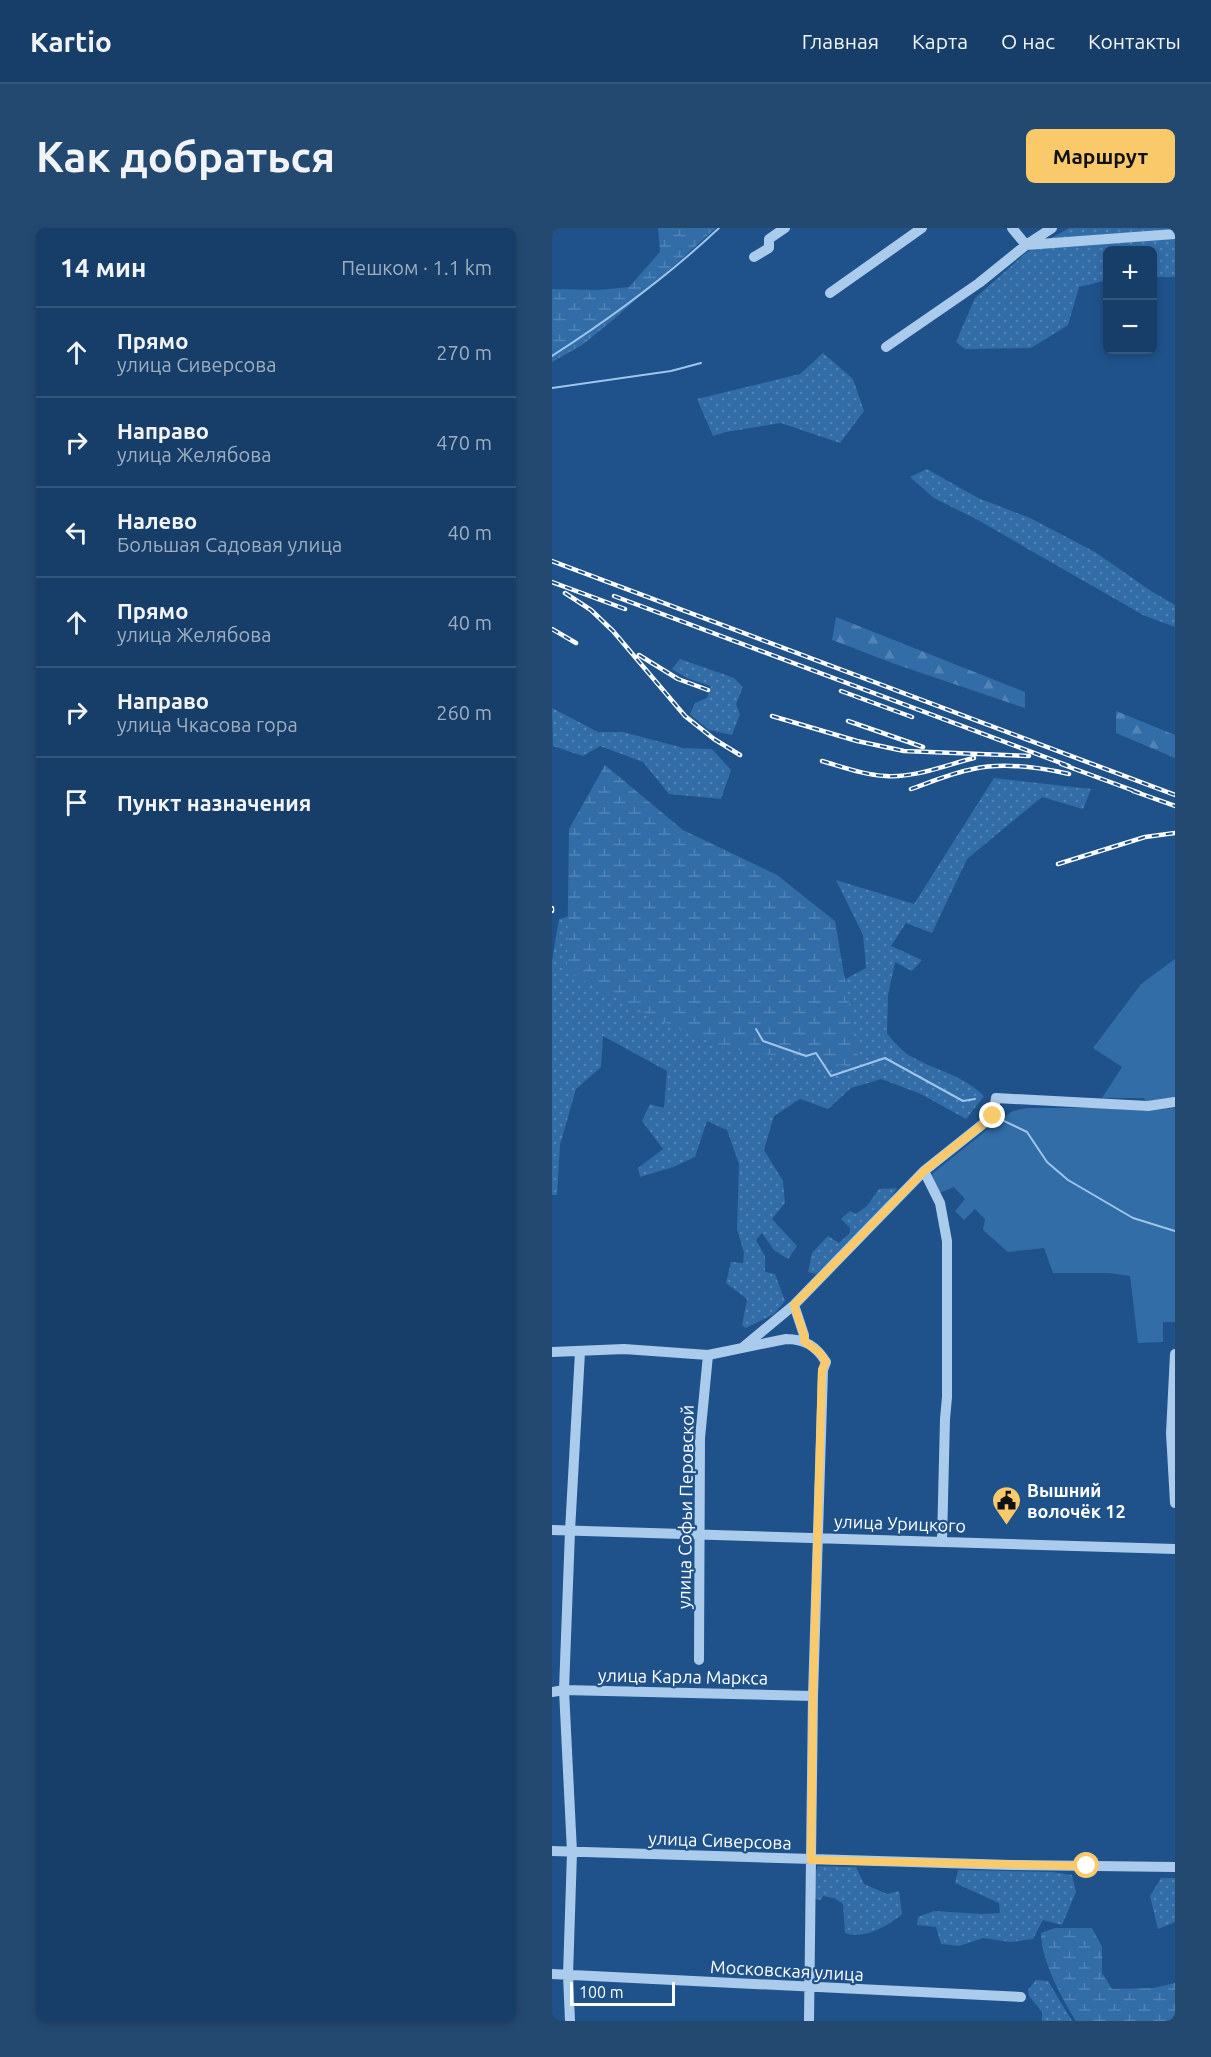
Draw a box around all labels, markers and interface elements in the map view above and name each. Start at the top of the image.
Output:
text: Kartio [30,26,112,57]
text: Главная [802,29,879,53]
text: Карта [912,29,968,53]
text: О нас [1001,29,1055,53]
text: Контакты [1088,29,1181,53]
button: Маршрут [1026,129,1175,183]
text: Как добраться [36,133,335,180]
map controls [1103,246,1157,354]
button: + [1103,246,1157,300]
text: 14 мин [60,253,146,282]
text: Пешком · 1.1 km [341,256,492,279]
button: − [1103,300,1157,354]
text: Прямо [117,328,188,353]
icon: ahead [60,336,93,369]
text: 270 m [436,341,492,364]
text: улица Сиверсова [117,353,276,376]
text: Направо [117,418,209,443]
icon: right [60,426,93,459]
text: 470 m [436,431,492,454]
text: улица Желябова [117,443,272,466]
text: Налево [117,508,197,533]
icon: left [60,516,93,549]
text: 40 m [448,521,492,544]
text: Большая Садовая улица [117,533,342,556]
text: Прямо [117,598,188,623]
icon: ahead [60,606,93,639]
text: 40 m [448,611,492,634]
text: улица Желябова [117,623,272,646]
text: Направо [117,688,209,713]
icon: right [60,696,93,729]
text: 260 m [436,701,492,724]
text: улица Чкасова гора [117,713,298,736]
icon: arrive [60,786,93,819]
text: Пункт назначения [117,790,311,815]
route end [979,1102,1005,1128]
street label: улица Софьи Перовской [673,1405,697,1609]
place label: Вышний волочёк 12 [1027,1480,1126,1521]
public building icon: Вышний волочёк 12 [990,1484,1022,1526]
street label: улица Урицкого [834,1511,966,1535]
street label: улица Карла Маркса [598,1665,768,1687]
street label: улица Сиверсова [648,1828,792,1852]
route start [1073,1852,1099,1878]
street label: Московская улица [710,1956,864,1984]
scale bar [570,1979,675,2006]
text: 100 m [579,1983,624,2001]

